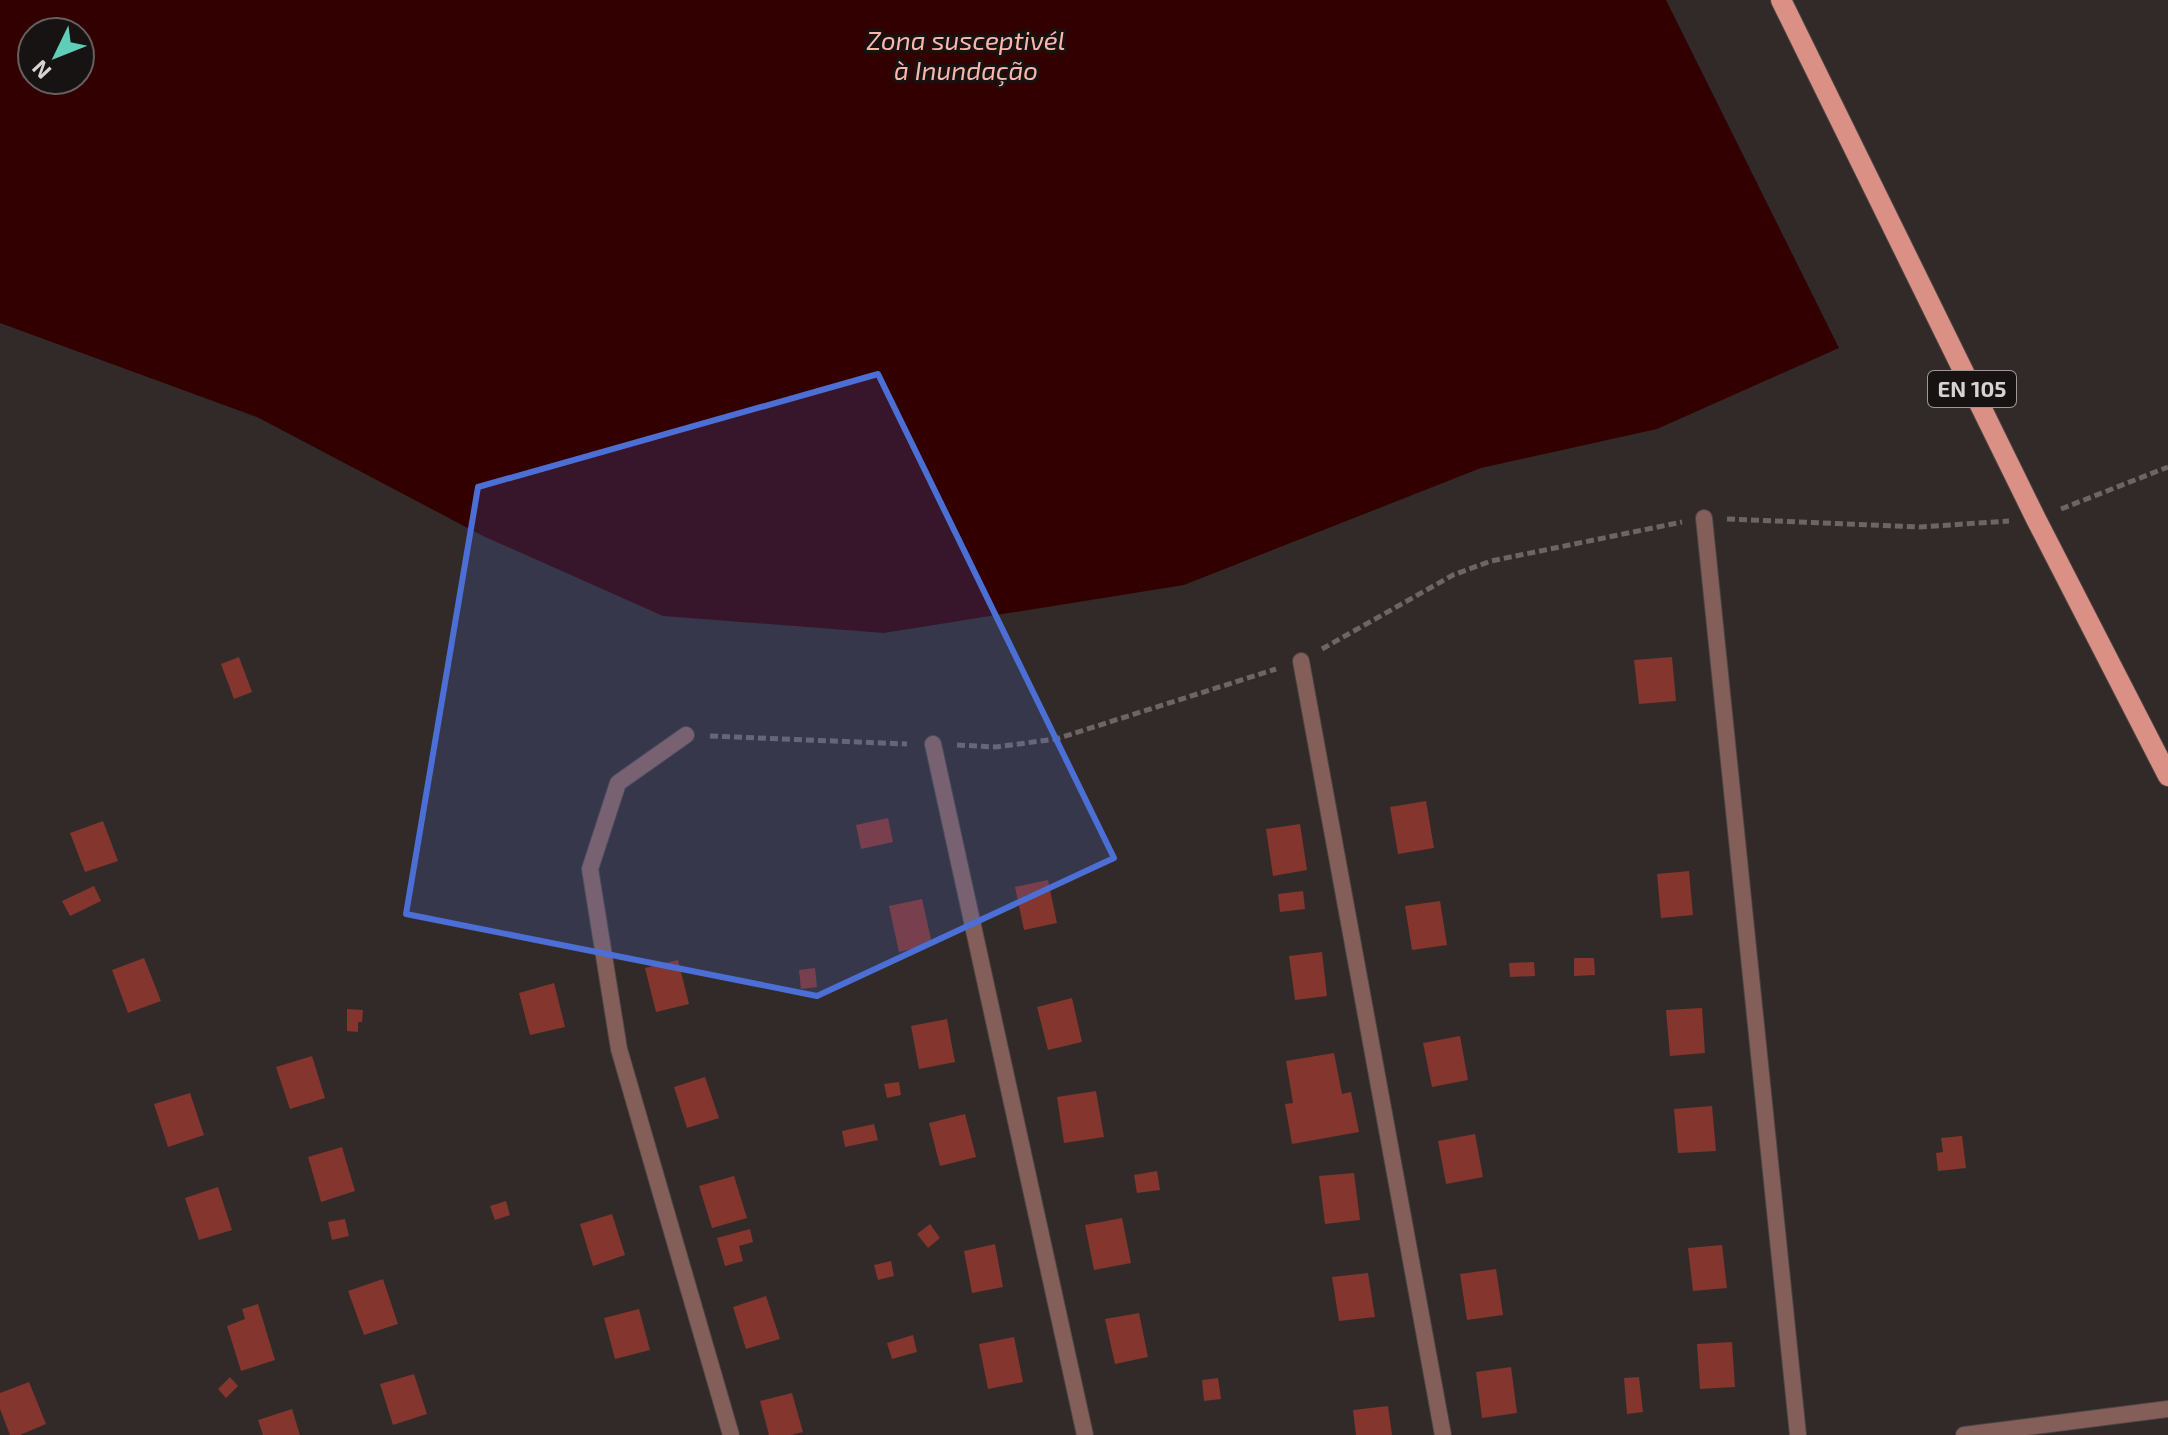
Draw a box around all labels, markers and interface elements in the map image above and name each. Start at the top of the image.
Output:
north arrow [16,16,96,96]
water label: Zona susceptivél à Inundação [867,24,1065,87]
text: N [26,56,56,85]
road number: EN 105 [1928,371,2016,407]

